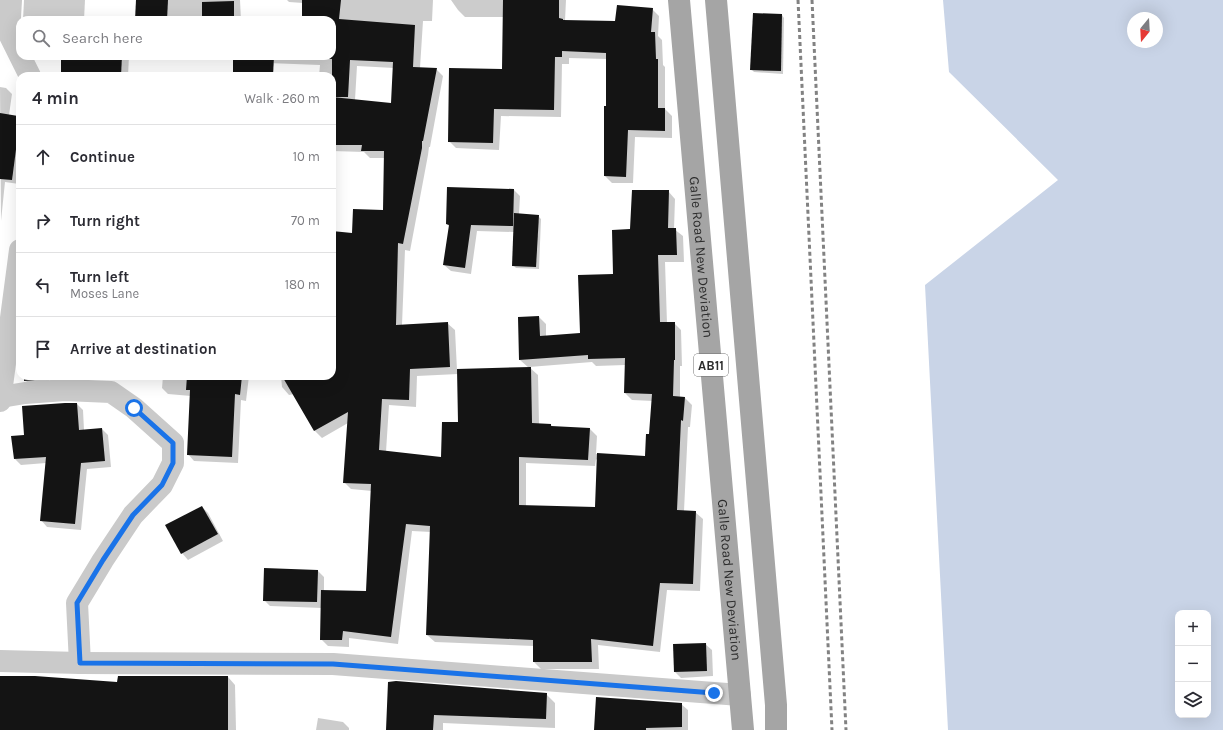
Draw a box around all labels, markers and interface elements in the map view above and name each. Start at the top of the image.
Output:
north arrow [1127,12,1163,48]
search box [16,16,336,60]
icon: search [30,27,52,49]
text: Search here [62,29,143,47]
text: 4 min [32,88,79,108]
text: Walk · 260 m [244,91,320,106]
icon: ahead [32,146,54,168]
text: Continue [70,148,135,166]
text: 10 m [293,149,320,164]
street label: Galle Road New Deviation [685,176,717,338]
icon: right [32,210,54,232]
text: Turn right [70,212,140,230]
text: 70 m [291,213,320,228]
text: Turn left [70,268,129,286]
icon: left [32,274,54,296]
text: 180 m [285,277,320,292]
text: Moses Lane [70,286,139,301]
icon: arrive [32,338,54,360]
text: Arrive at destination [70,340,217,358]
road number: AB11 [694,354,728,376]
route start [125,399,143,417]
street label: Galle Road New Deviation [714,498,745,661]
map controls [1175,610,1211,718]
button: + [1175,610,1211,646]
button: − [1175,646,1211,682]
button: layers [1175,682,1211,718]
route end [705,684,723,702]

